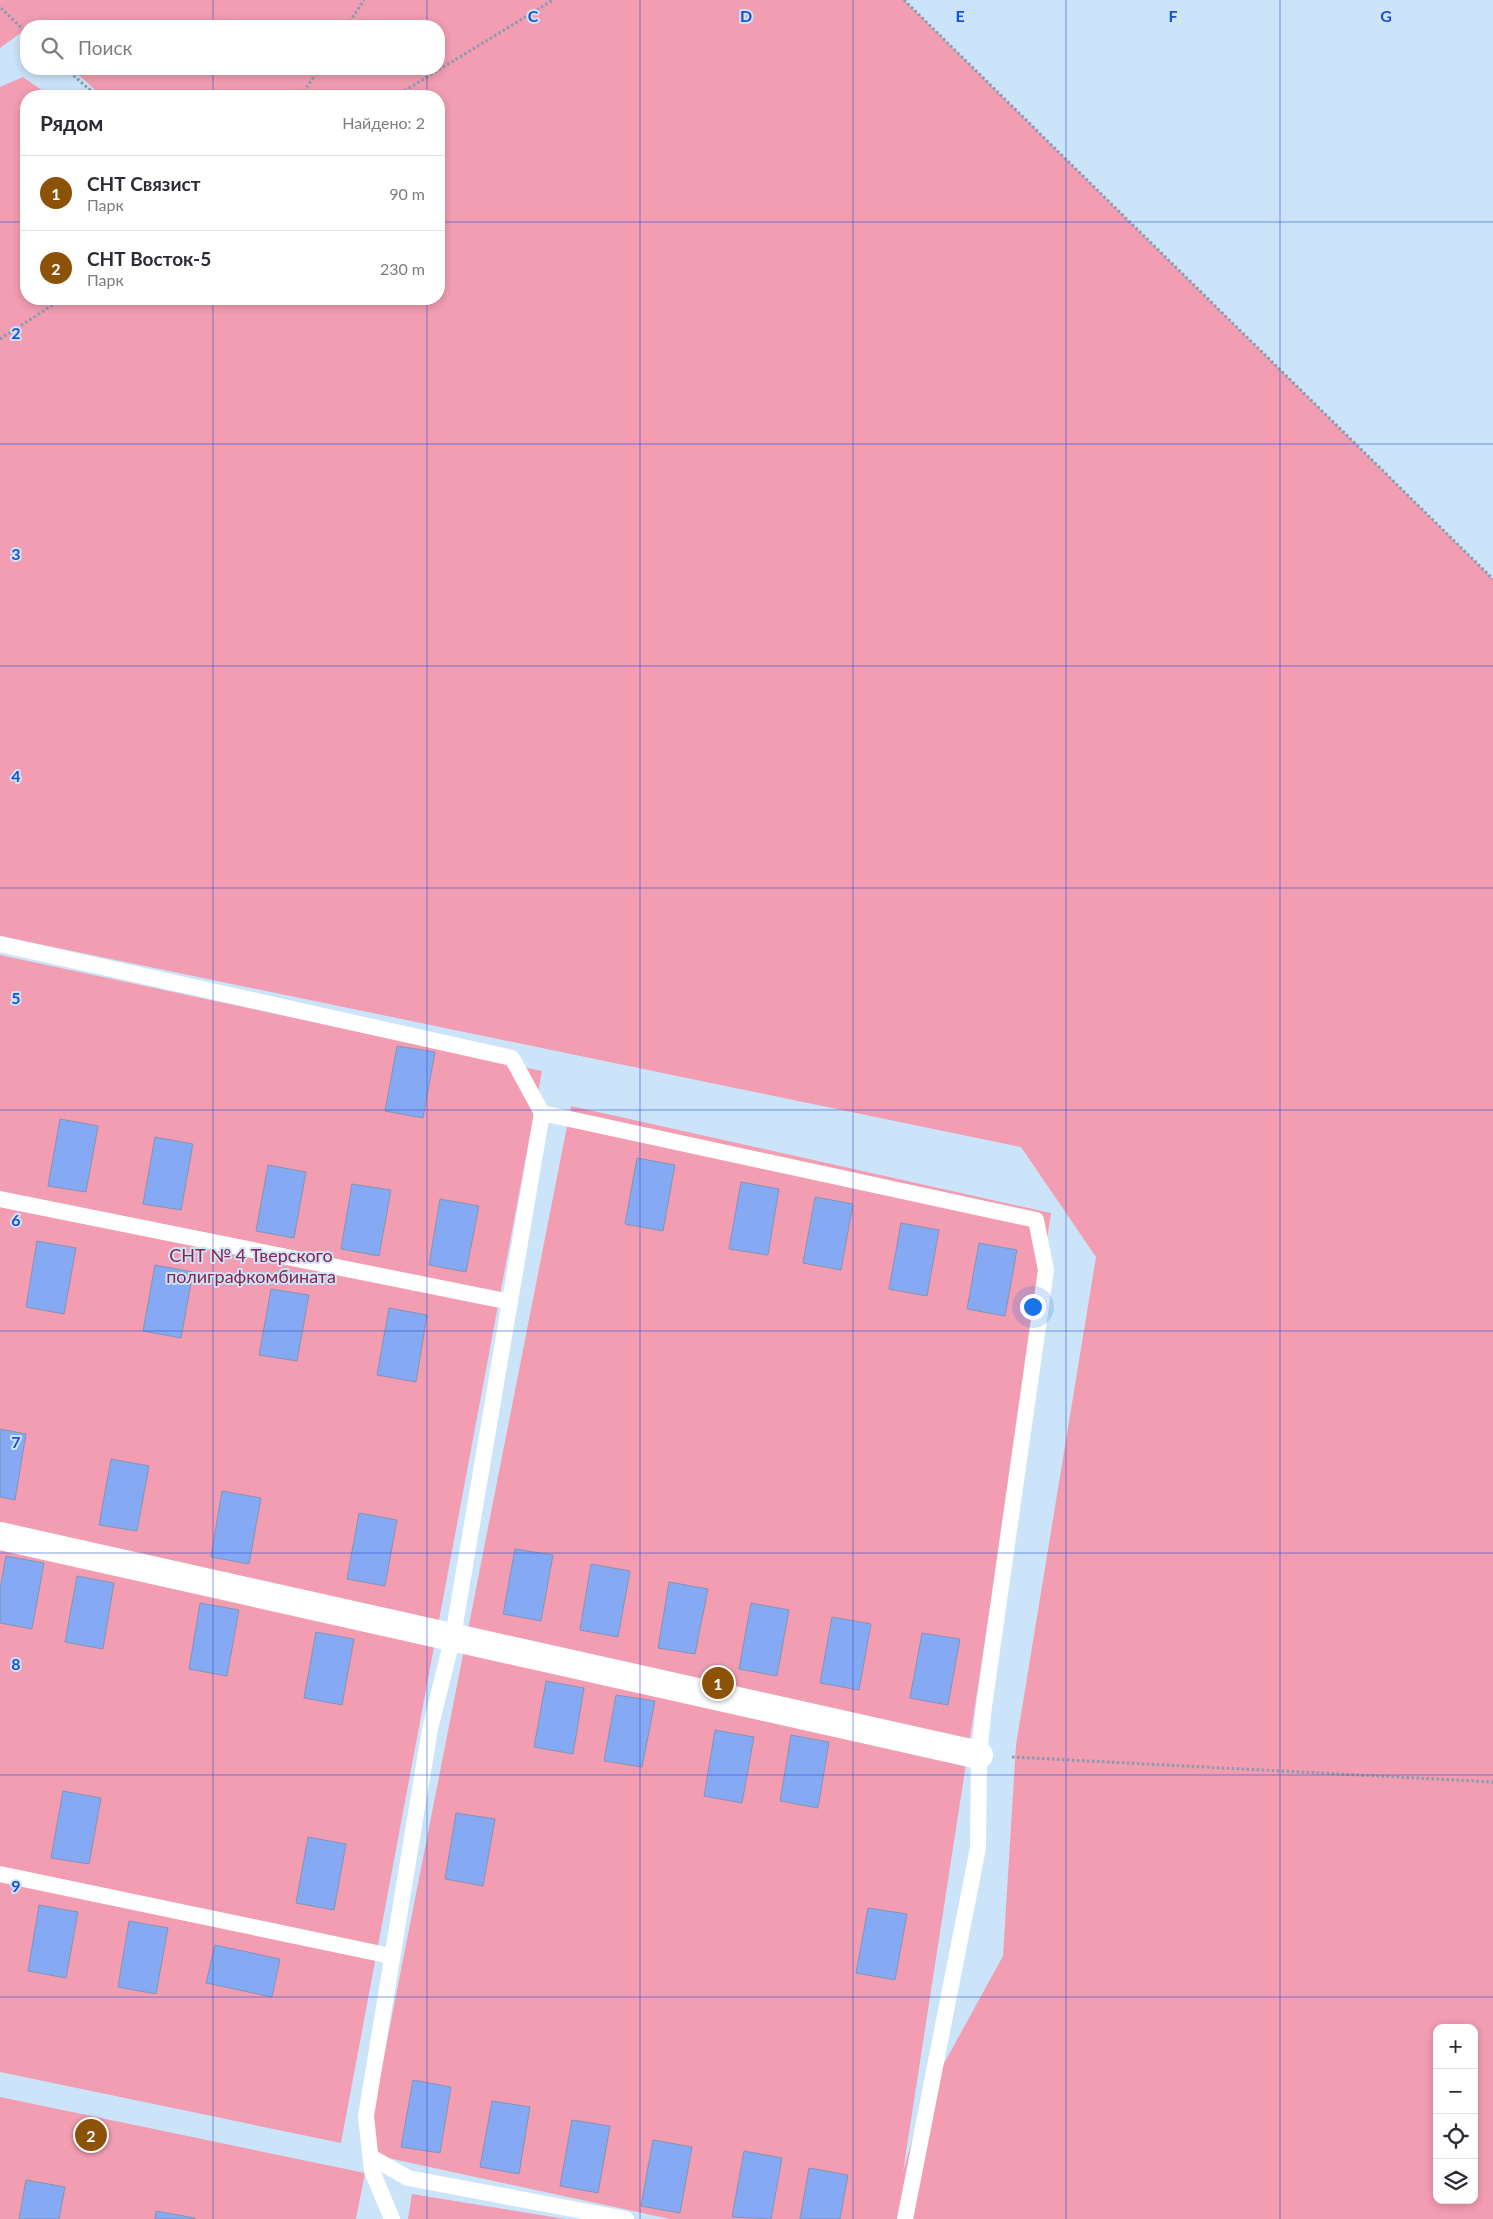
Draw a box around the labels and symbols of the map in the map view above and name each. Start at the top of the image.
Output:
text: C [528,6,539,25]
text: D [740,6,752,25]
text: E [955,6,965,25]
text: F [1168,6,1178,25]
text: G [1380,6,1392,25]
text: 2 [11,323,21,342]
text: 3 [11,544,21,563]
text: 4 [11,766,21,785]
text: 5 [11,988,21,1007]
text: 6 [11,1210,21,1229]
park label: СНТ № 4 Тверского полиграфкомбината [166,1244,336,1287]
your location [1020,1294,1046,1320]
text: 7 [11,1432,21,1451]
text: 8 [11,1654,21,1673]
pin: 1 [702,1664,734,1702]
text: 9 [11,1876,21,1895]
pin: 2 [75,2116,107,2154]

